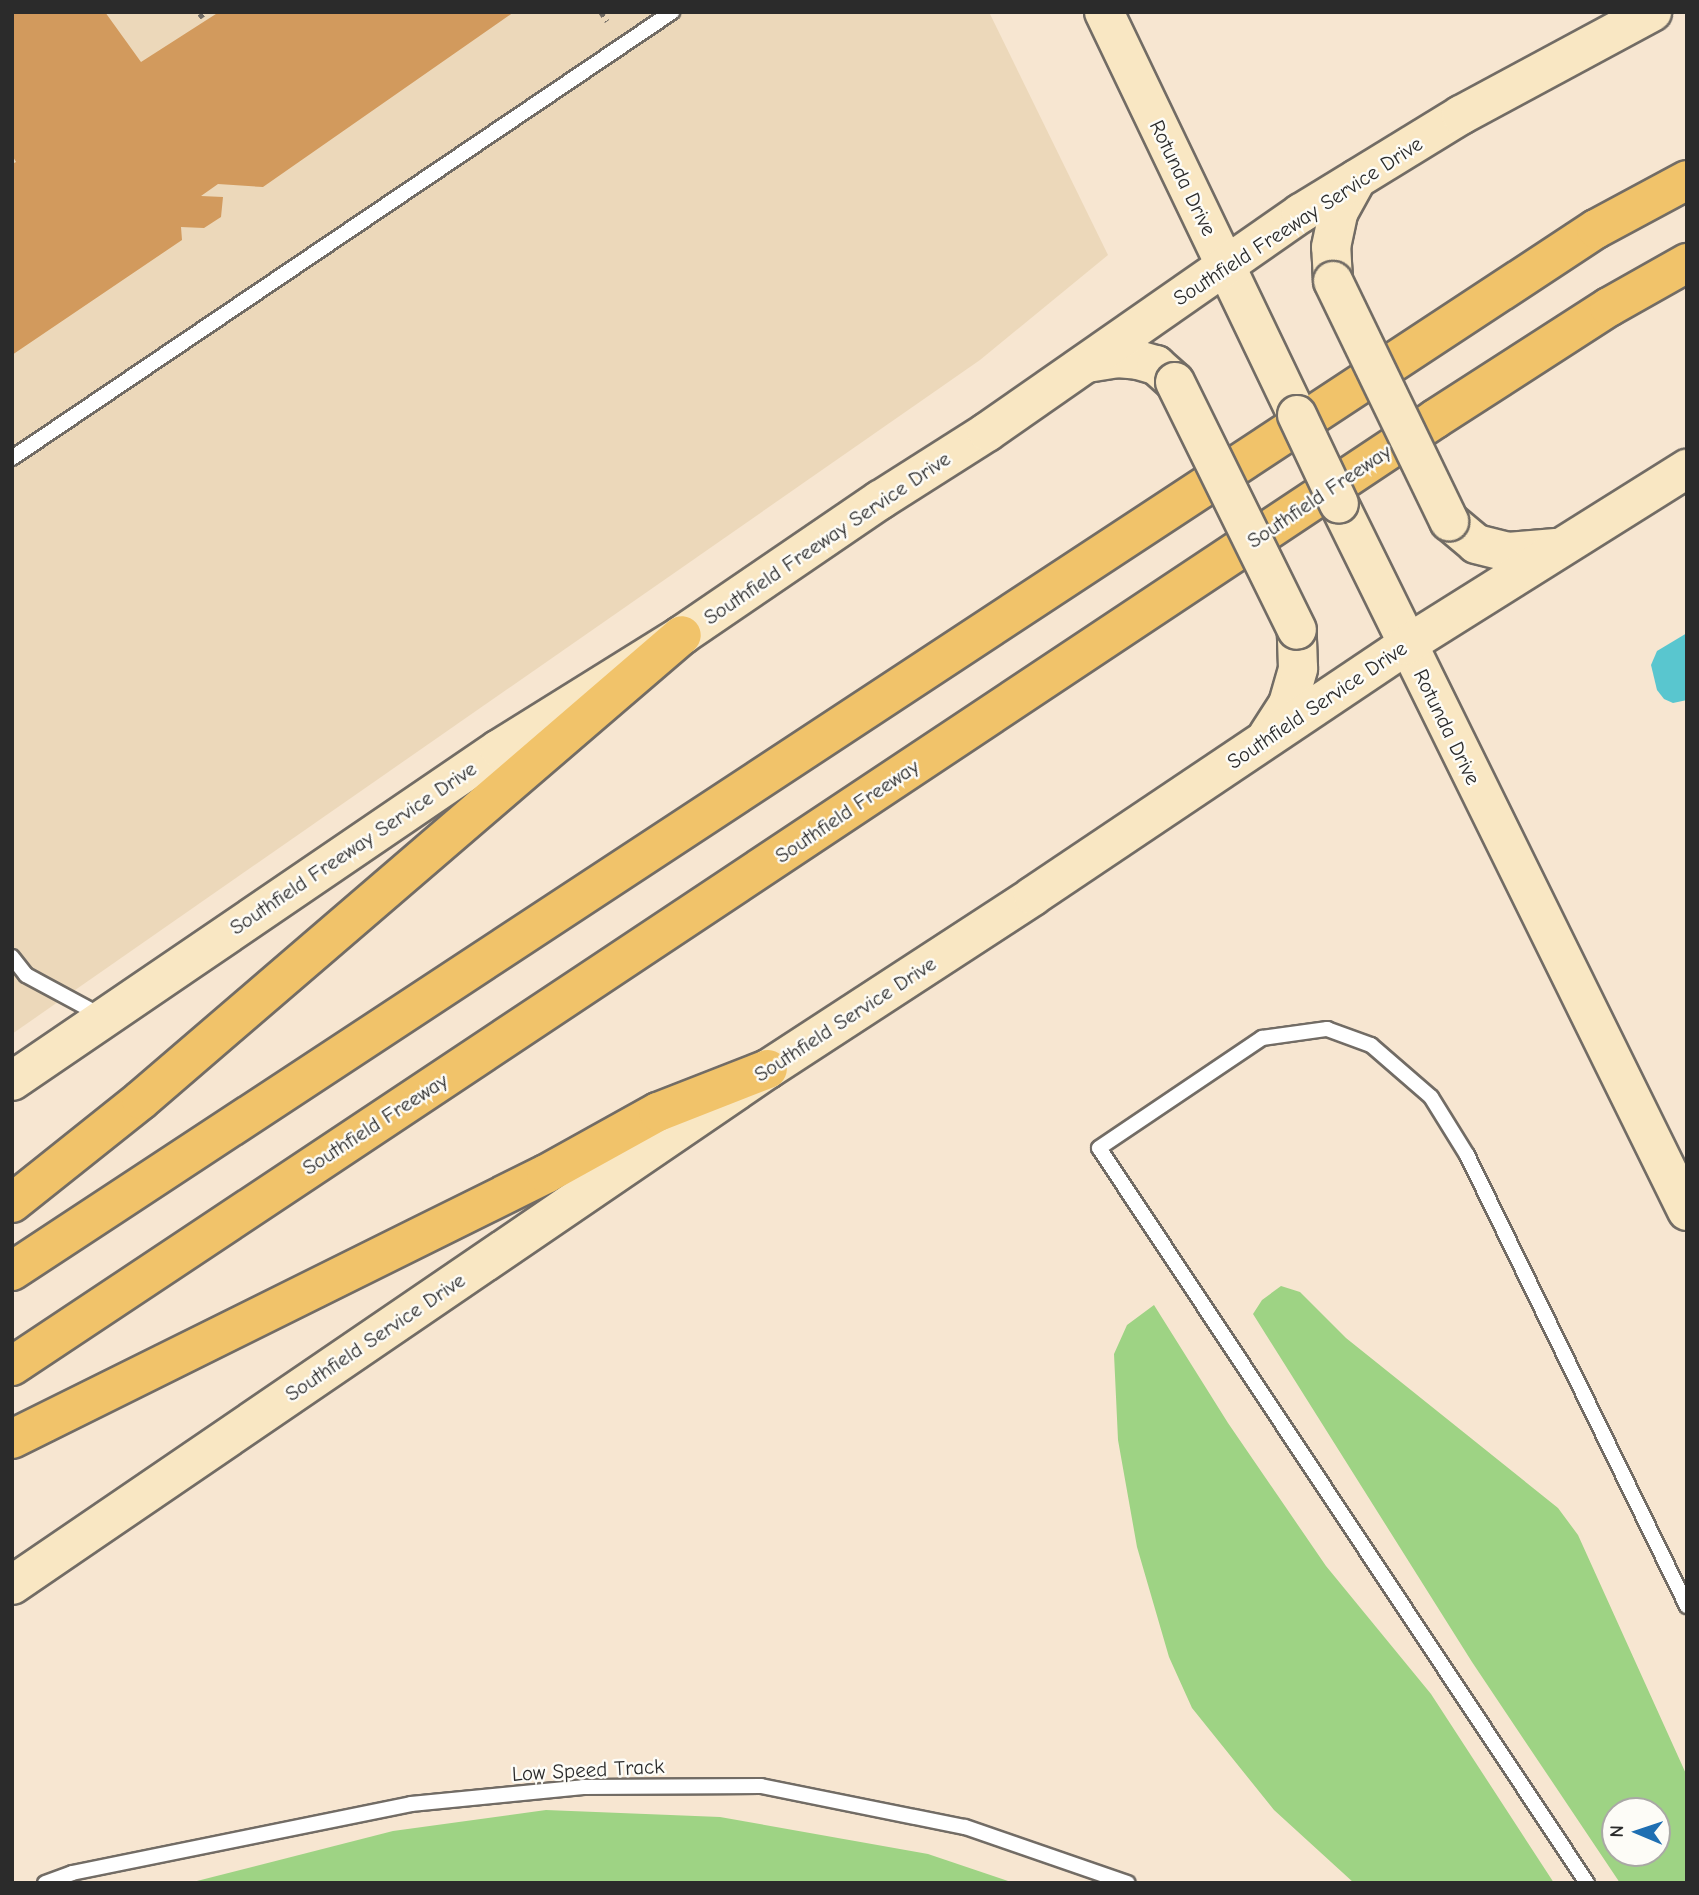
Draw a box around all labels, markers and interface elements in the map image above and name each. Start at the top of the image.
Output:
street label: Rotunda Drive [1144,116,1222,240]
street label: Southfield Freeway Service Drive [1169,131,1427,311]
street label: Southfield Freeway [1242,439,1396,553]
street label: Southfield Freeway Service Drive [699,446,955,630]
street label: Southfield Service Drive [1222,635,1412,775]
street label: Rotunda Drive [1408,665,1486,789]
street label: Southfield Freeway [770,754,924,868]
street label: Southfield Freeway Service Drive [225,756,481,940]
street label: Southfield Service Drive [749,951,941,1087]
street label: Southfield Freeway [298,1068,452,1180]
street label: Southfield Service Drive [280,1267,470,1407]
street label: Low Speed Track [511,1753,665,1787]
north arrow [1601,1797,1671,1867]
text: N [1606,1825,1628,1838]

